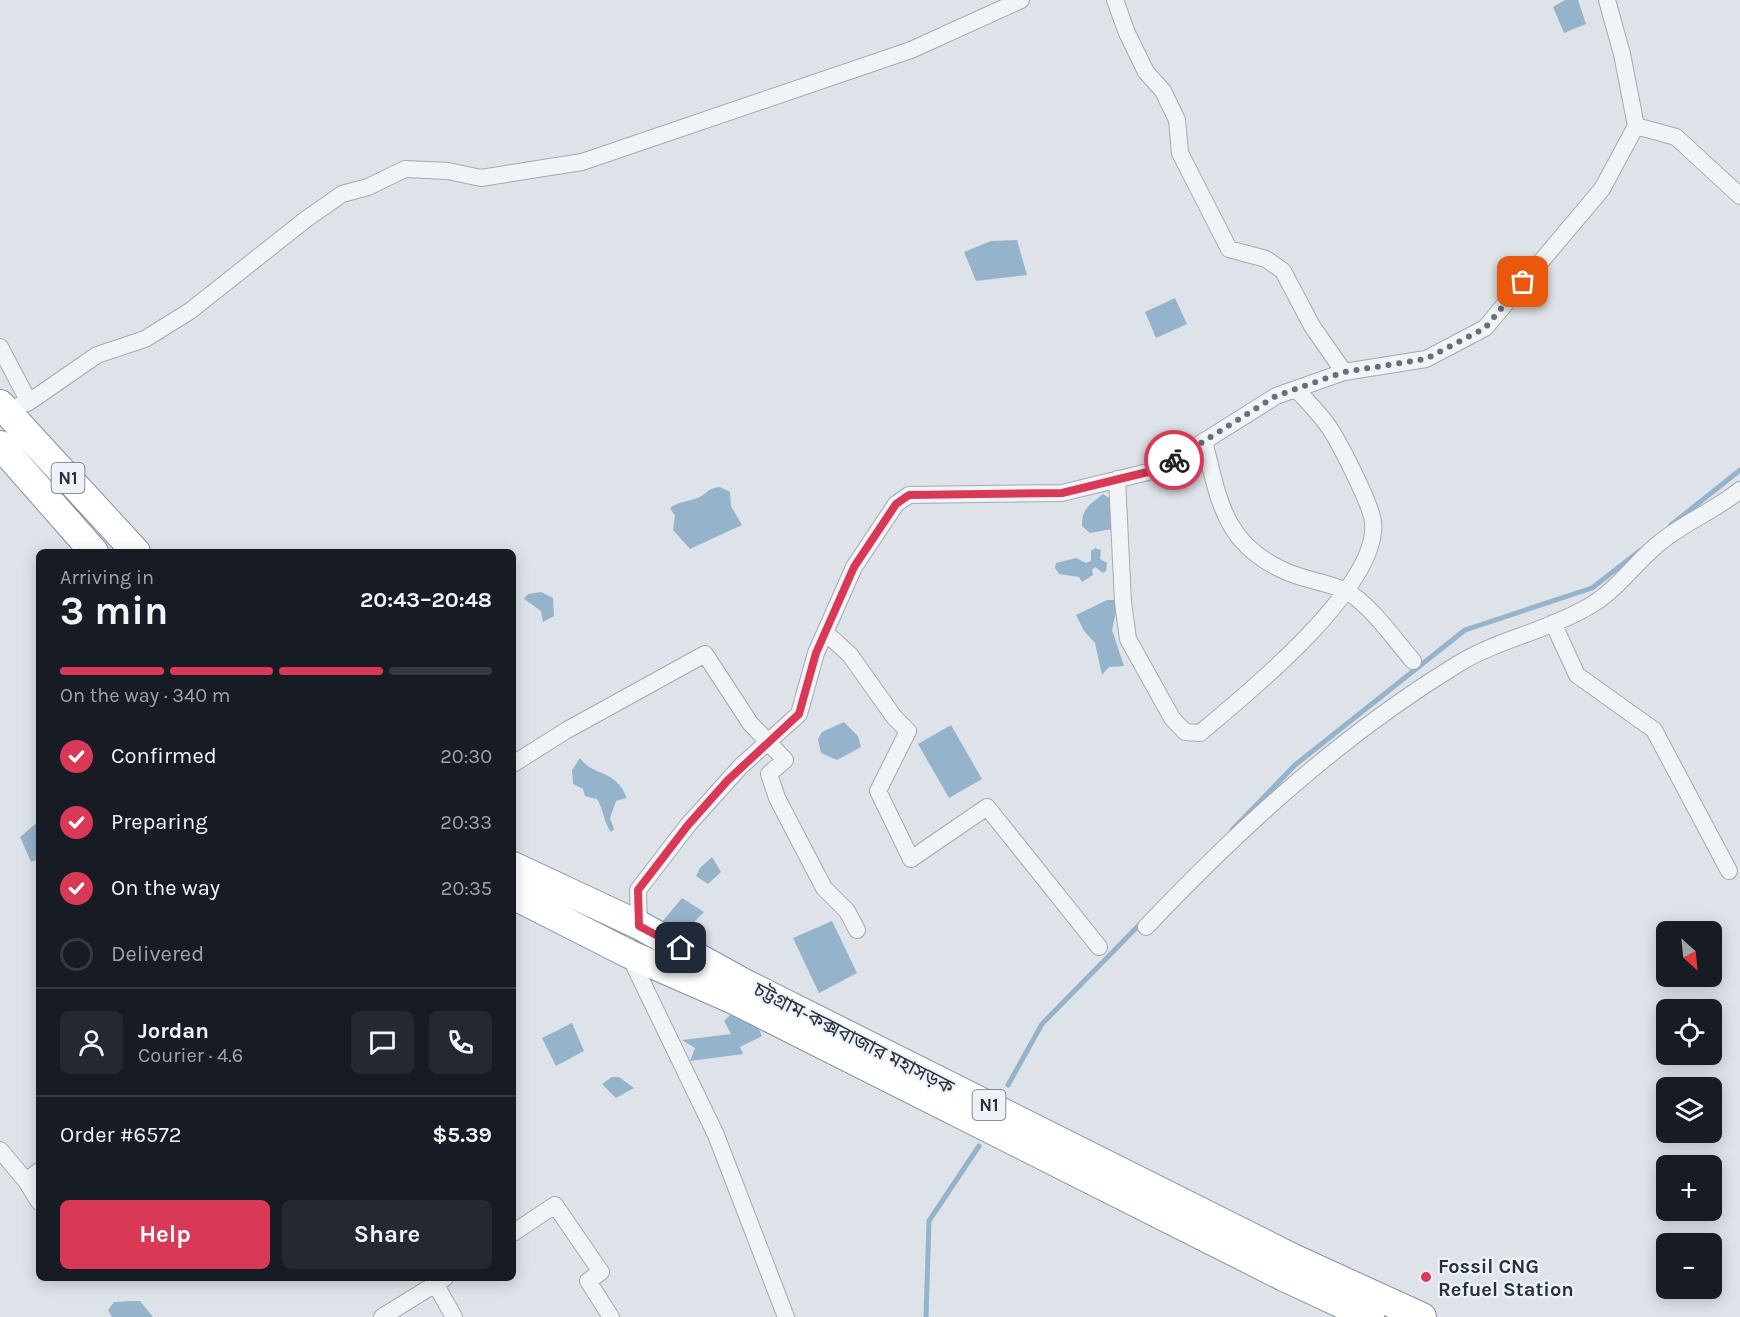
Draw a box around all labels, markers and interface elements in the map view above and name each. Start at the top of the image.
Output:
pin [1497,256,1548,307]
icon: bag [1506,265,1539,298]
courier [1144,430,1204,490]
icon: bike [1158,444,1191,477]
road number: N1 [52,463,84,493]
text: Arriving in [60,566,154,589]
text: 20:43–20:48 [360,587,492,613]
text: 3 min [60,588,168,634]
text: On the way · 340 m [60,684,231,707]
icon: check [60,740,93,773]
text: Confirmed [111,743,217,769]
text: 20:30 [440,745,492,768]
icon: check [60,806,93,839]
text: Preparing [111,809,208,835]
text: 20:33 [440,811,492,834]
icon: check [60,872,93,905]
text: On the way [111,875,220,901]
text: 20:35 [441,877,492,900]
north arrow [1656,921,1722,987]
map controls [1656,921,1722,1299]
pin [655,922,706,973]
icon: home [664,931,697,964]
text: Delivered [111,941,204,967]
street label: চট্টগ্রাম-কক্সবাজার মহাসড়ক [749,976,959,1099]
button: locate [1656,999,1722,1065]
button: person [60,1011,123,1074]
button: chat [351,1011,414,1074]
button: phone [429,1011,492,1074]
text: Jordan [138,1018,209,1044]
text: Courier · 4.6 [138,1044,243,1067]
button: layers [1656,1077,1722,1143]
road number: N1 [972,1090,1006,1120]
text: Order #6572 [60,1122,182,1148]
text: $5.39 [432,1122,492,1148]
button: + [1656,1155,1722,1221]
button: Help [60,1200,270,1269]
button: Share [282,1200,492,1269]
button: − [1656,1233,1722,1299]
place label: Fossil CNG Refuel Station [1438,1255,1574,1301]
marker: Fossil CNG Refuel Station [1419,1270,1433,1284]

